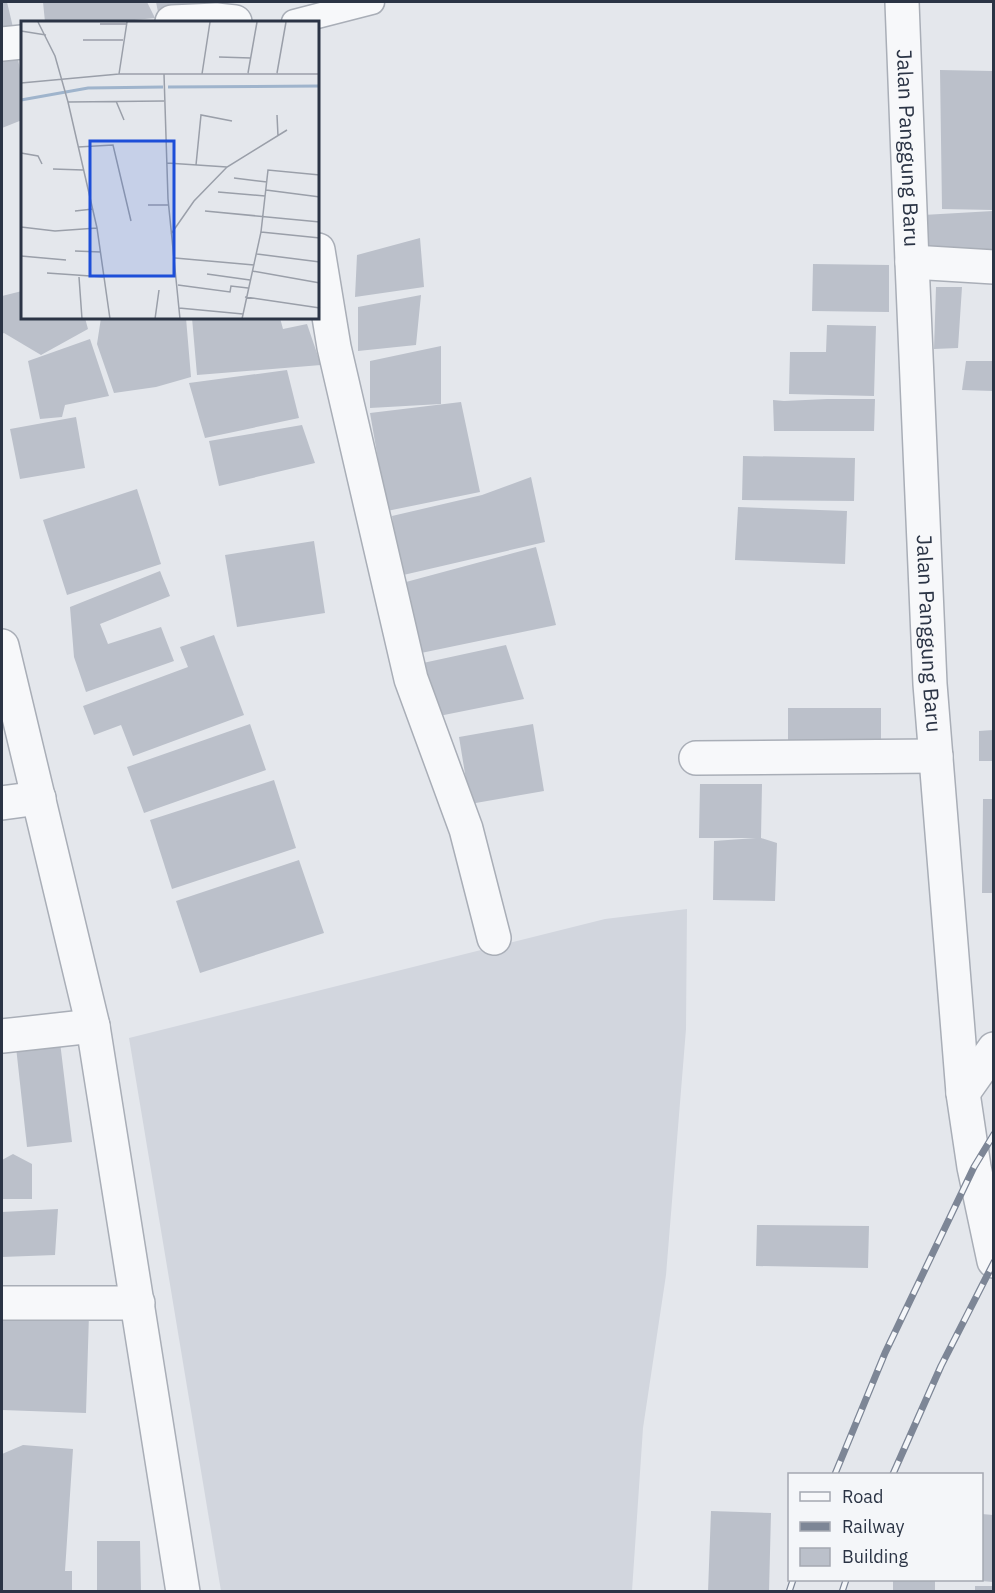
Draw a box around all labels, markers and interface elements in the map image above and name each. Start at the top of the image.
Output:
inset map [21,21,320,320]
street label: Jalan Panggung Baru [891,48,926,247]
street label: Jalan Panggung Baru [911,534,949,733]
legend [788,1473,983,1581]
text: Road [842,1485,883,1508]
text: Railway [842,1515,904,1538]
text: Building [842,1545,909,1568]

